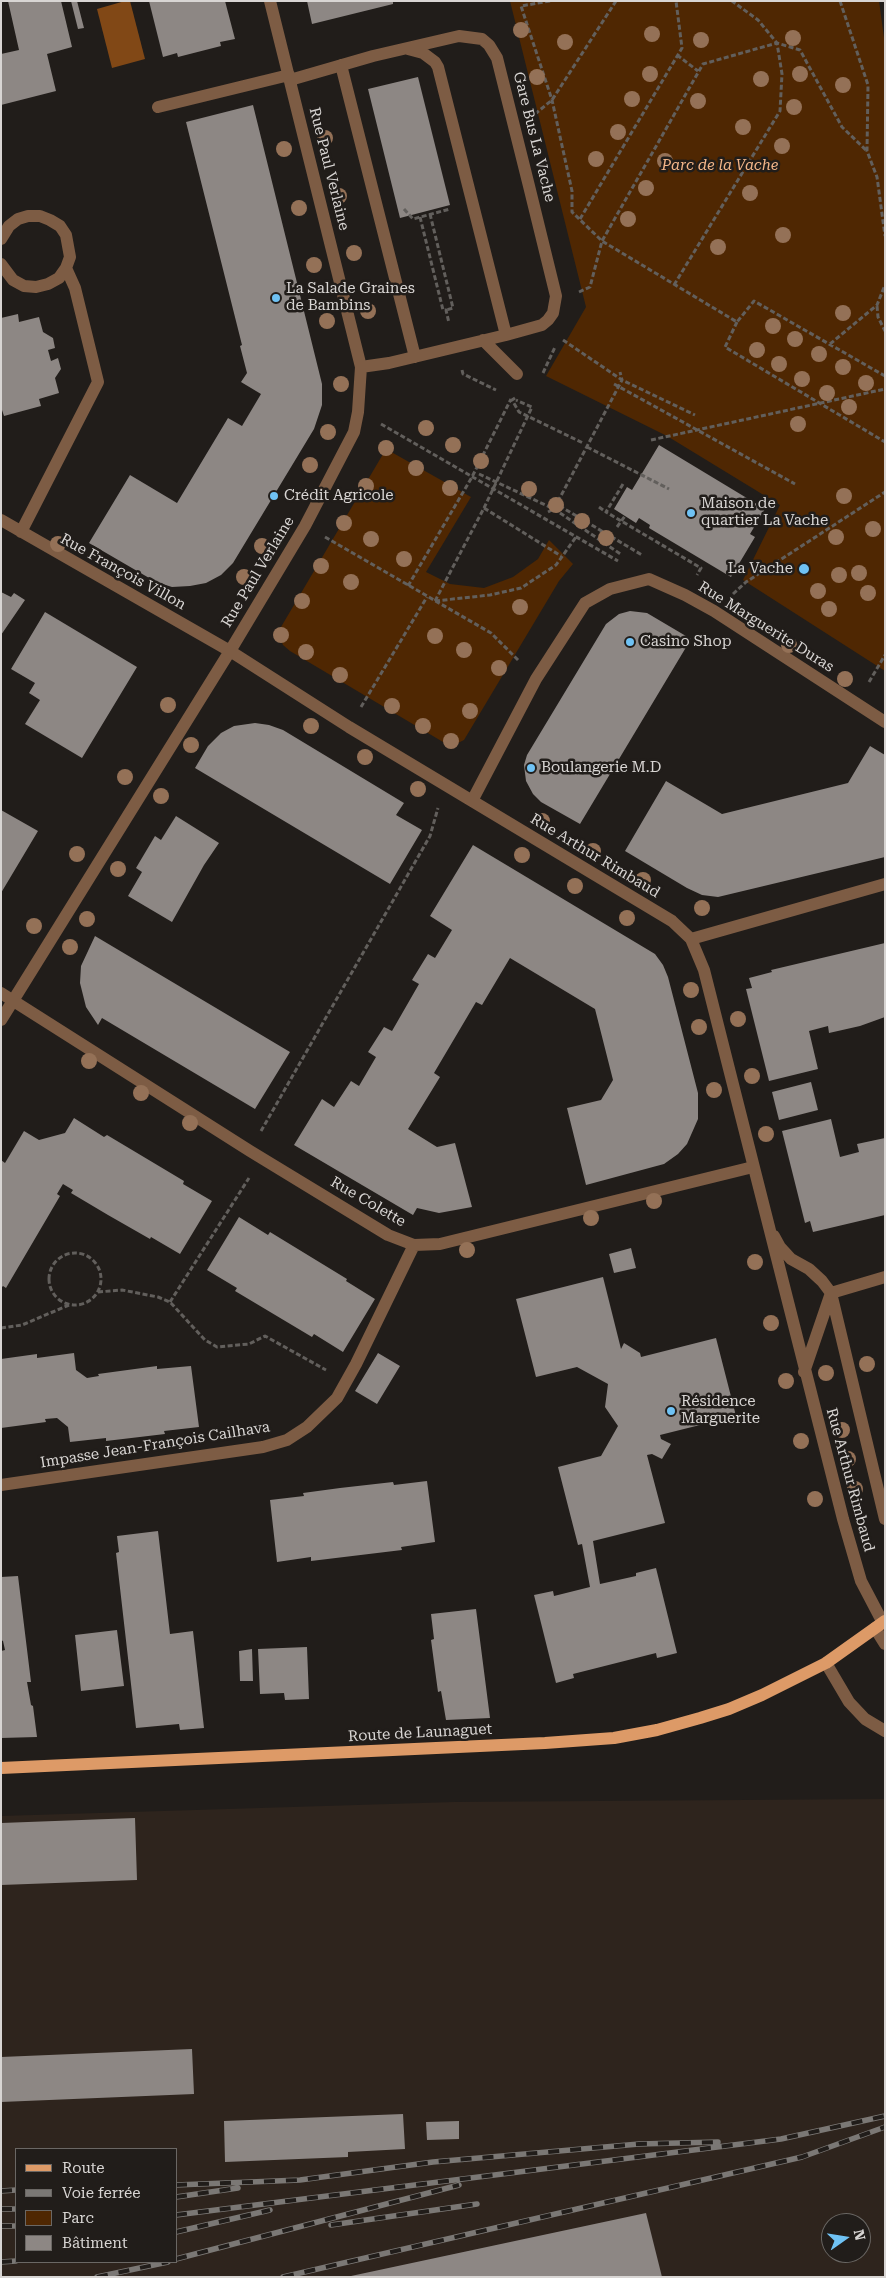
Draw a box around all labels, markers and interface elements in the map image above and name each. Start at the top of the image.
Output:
street label: Gare Bus La Vache [509,70,559,204]
street label: Rue Paul Verlaine [305,106,353,232]
park label: Parc de la Vache [662,157,778,175]
place label: La Salade Graines de Bambins [286,280,415,315]
marker: La Salade Graines de Bambins [270,292,282,304]
place label: Crédit Agricole [284,487,394,505]
marker: Crédit Agricole [268,490,280,502]
place label: Maison de quartier La Vache [701,495,828,530]
marker: Maison de quartier La Vache [685,507,697,519]
street label: Rue Paul Verlaine [218,513,298,631]
street label: Rue François Villon [57,530,189,614]
place label: La Vache [728,560,793,578]
marker: La Vache [797,562,811,576]
street label: Rue Marguerite Duras [695,578,837,676]
place label: Casino Shop [640,633,732,651]
marker: Casino Shop [624,636,636,648]
place label: Boulangerie M.D [541,759,661,777]
marker: Boulangerie M.D [525,762,537,774]
street label: Rue Arthur Rimbaud [527,810,663,902]
street label: Rue Colette [327,1173,409,1231]
place label: Résidence Marguerite [681,1393,760,1428]
marker: Résidence Marguerite [665,1405,677,1417]
street label: Rue Arthur Rimbaud [822,1406,878,1554]
street label: Impasse Jean-François Cailhava [39,1418,271,1472]
street label: Route de Launaguet [348,1720,492,1746]
legend [15,2148,178,2263]
text: Route [62,2159,104,2177]
text: Voie ferrée [62,2184,140,2202]
text: Parc [62,2209,94,2227]
north arrow [821,2213,871,2263]
text: N [851,2228,869,2242]
text: Bâtiment [62,2234,128,2252]

